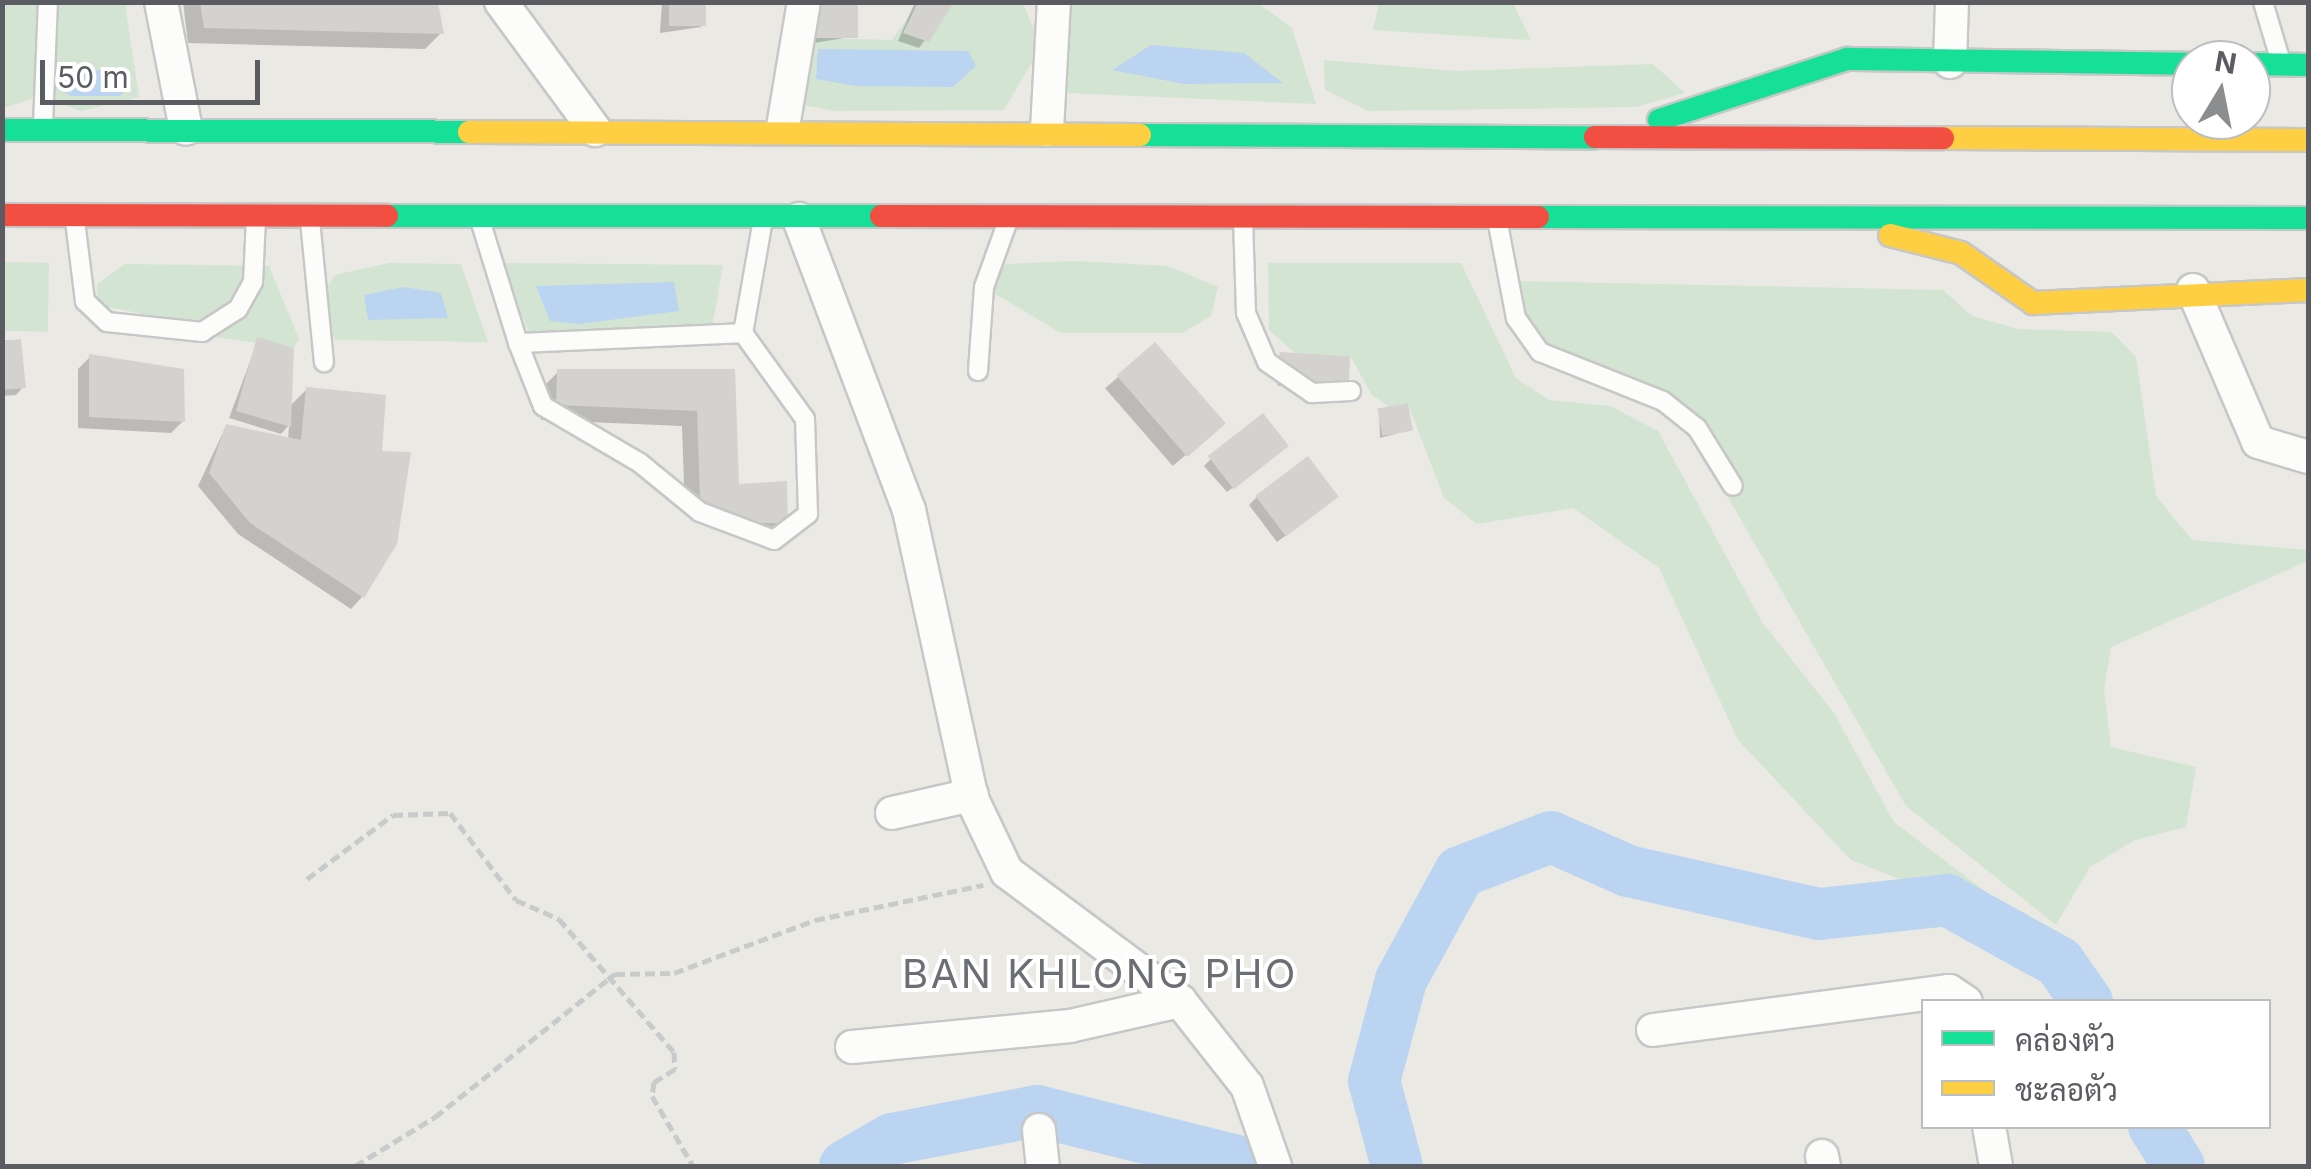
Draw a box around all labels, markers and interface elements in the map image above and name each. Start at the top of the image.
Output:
scale bar [45,40,265,102]
north arrow [2171,40,2271,140]
text: N [2212,44,2239,81]
text: 50 m [57,59,129,95]
district label: BAN KHLONG PHO [902,950,1298,998]
legend [1921,999,2271,1129]
text: คล่องตัว [2015,1022,2115,1058]
text: ชะลอตัว [2015,1072,2118,1108]

